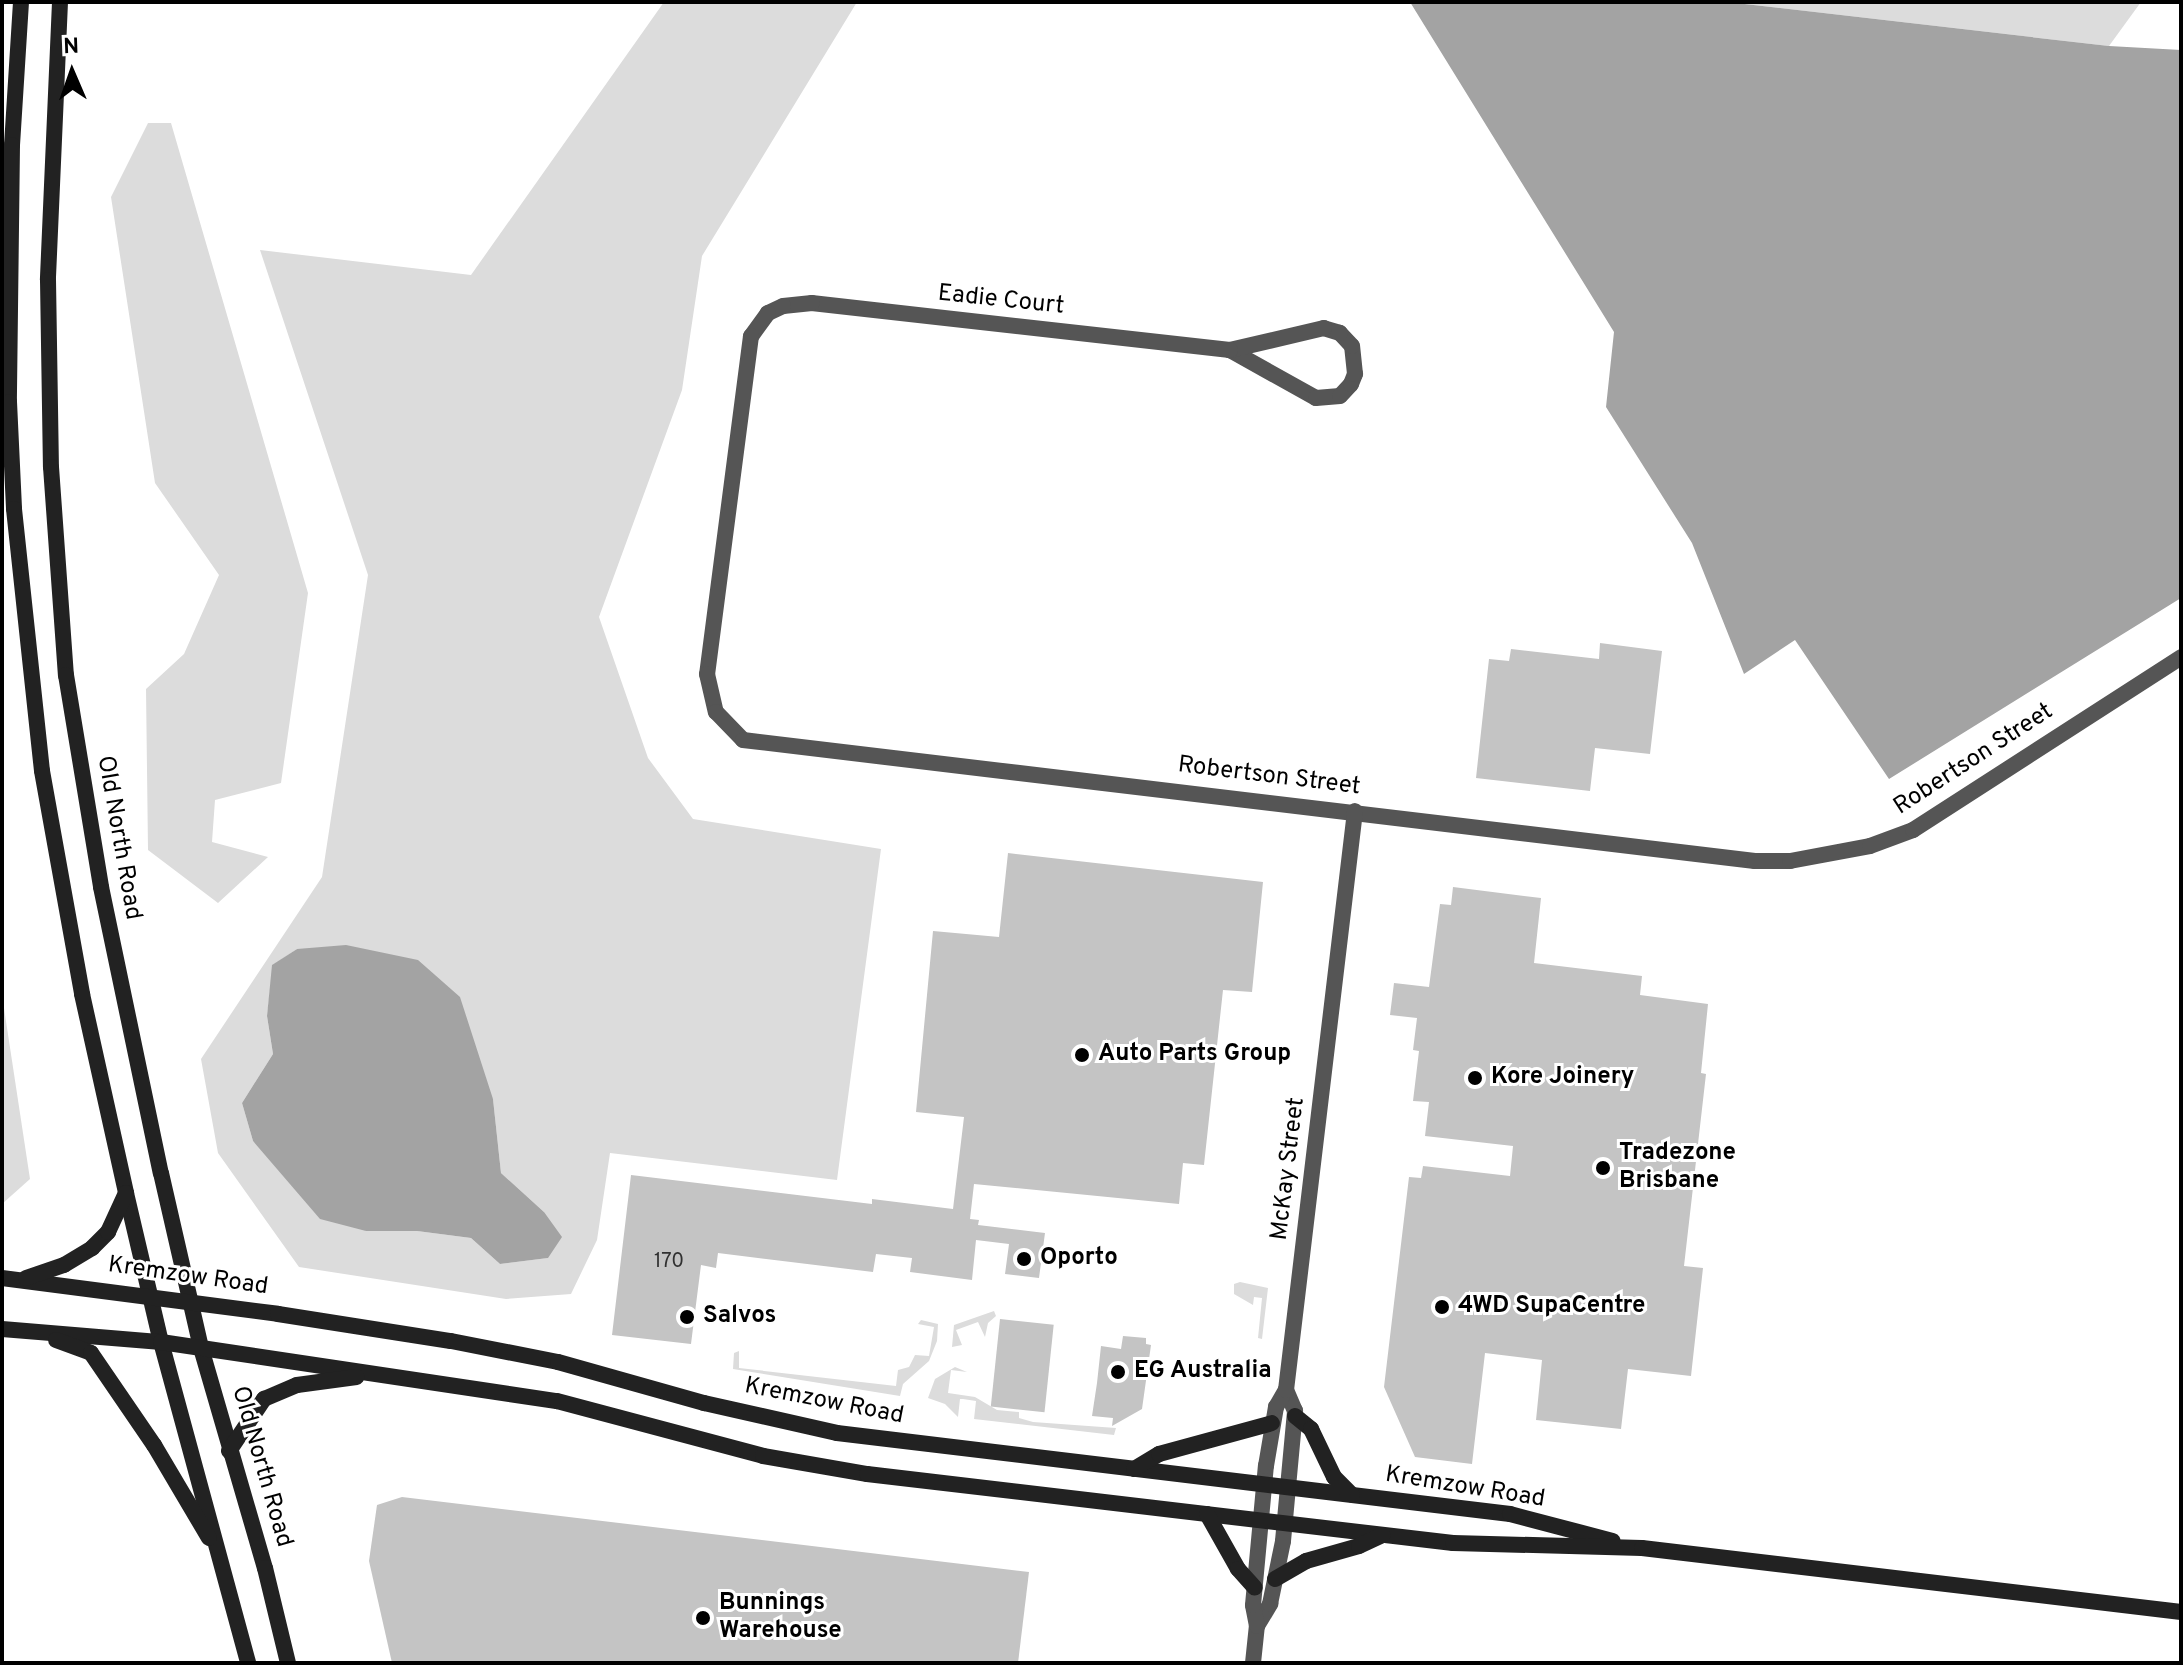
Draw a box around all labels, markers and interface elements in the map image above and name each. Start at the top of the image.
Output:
north arrow [32,32,112,112]
text: N [63,34,80,61]
street label: Eadie Court [936,280,1066,322]
street label: Robertson Street [1889,698,2059,822]
street label: Robertson Street [1176,752,1362,802]
street label: Old North Road [89,754,147,922]
place label: Auto Parts Group [1098,1041,1291,1069]
marker: Auto Parts Group [1073,1046,1091,1064]
place label: Kore Joinery [1491,1064,1634,1092]
marker: Kore Joinery [1466,1069,1484,1087]
street label: McKay Street [1266,1096,1312,1242]
place label: Tradezone Brisbane [1619,1140,1736,1196]
marker: Tradezone Brisbane [1594,1159,1612,1177]
place label: Oporto [1040,1245,1118,1273]
house number: 170 [654,1250,684,1274]
marker: Oporto [1015,1250,1033,1268]
street label: Kremzow Road [106,1252,270,1302]
place label: 4WD SupaCentre [1458,1293,1645,1321]
marker: 4WD SupaCentre [1433,1298,1451,1316]
place label: Salvos [703,1303,776,1331]
marker: Salvos [678,1308,696,1326]
place label: EG Australia [1134,1358,1273,1386]
marker: EG Australia [1109,1363,1127,1381]
street label: Kremzow Road [742,1372,906,1432]
street label: Old North Road [224,1383,298,1551]
street label: Kremzow Road [1383,1461,1547,1515]
place label: Bunnings Warehouse [719,1590,842,1646]
marker: Bunnings Warehouse [694,1609,712,1627]

